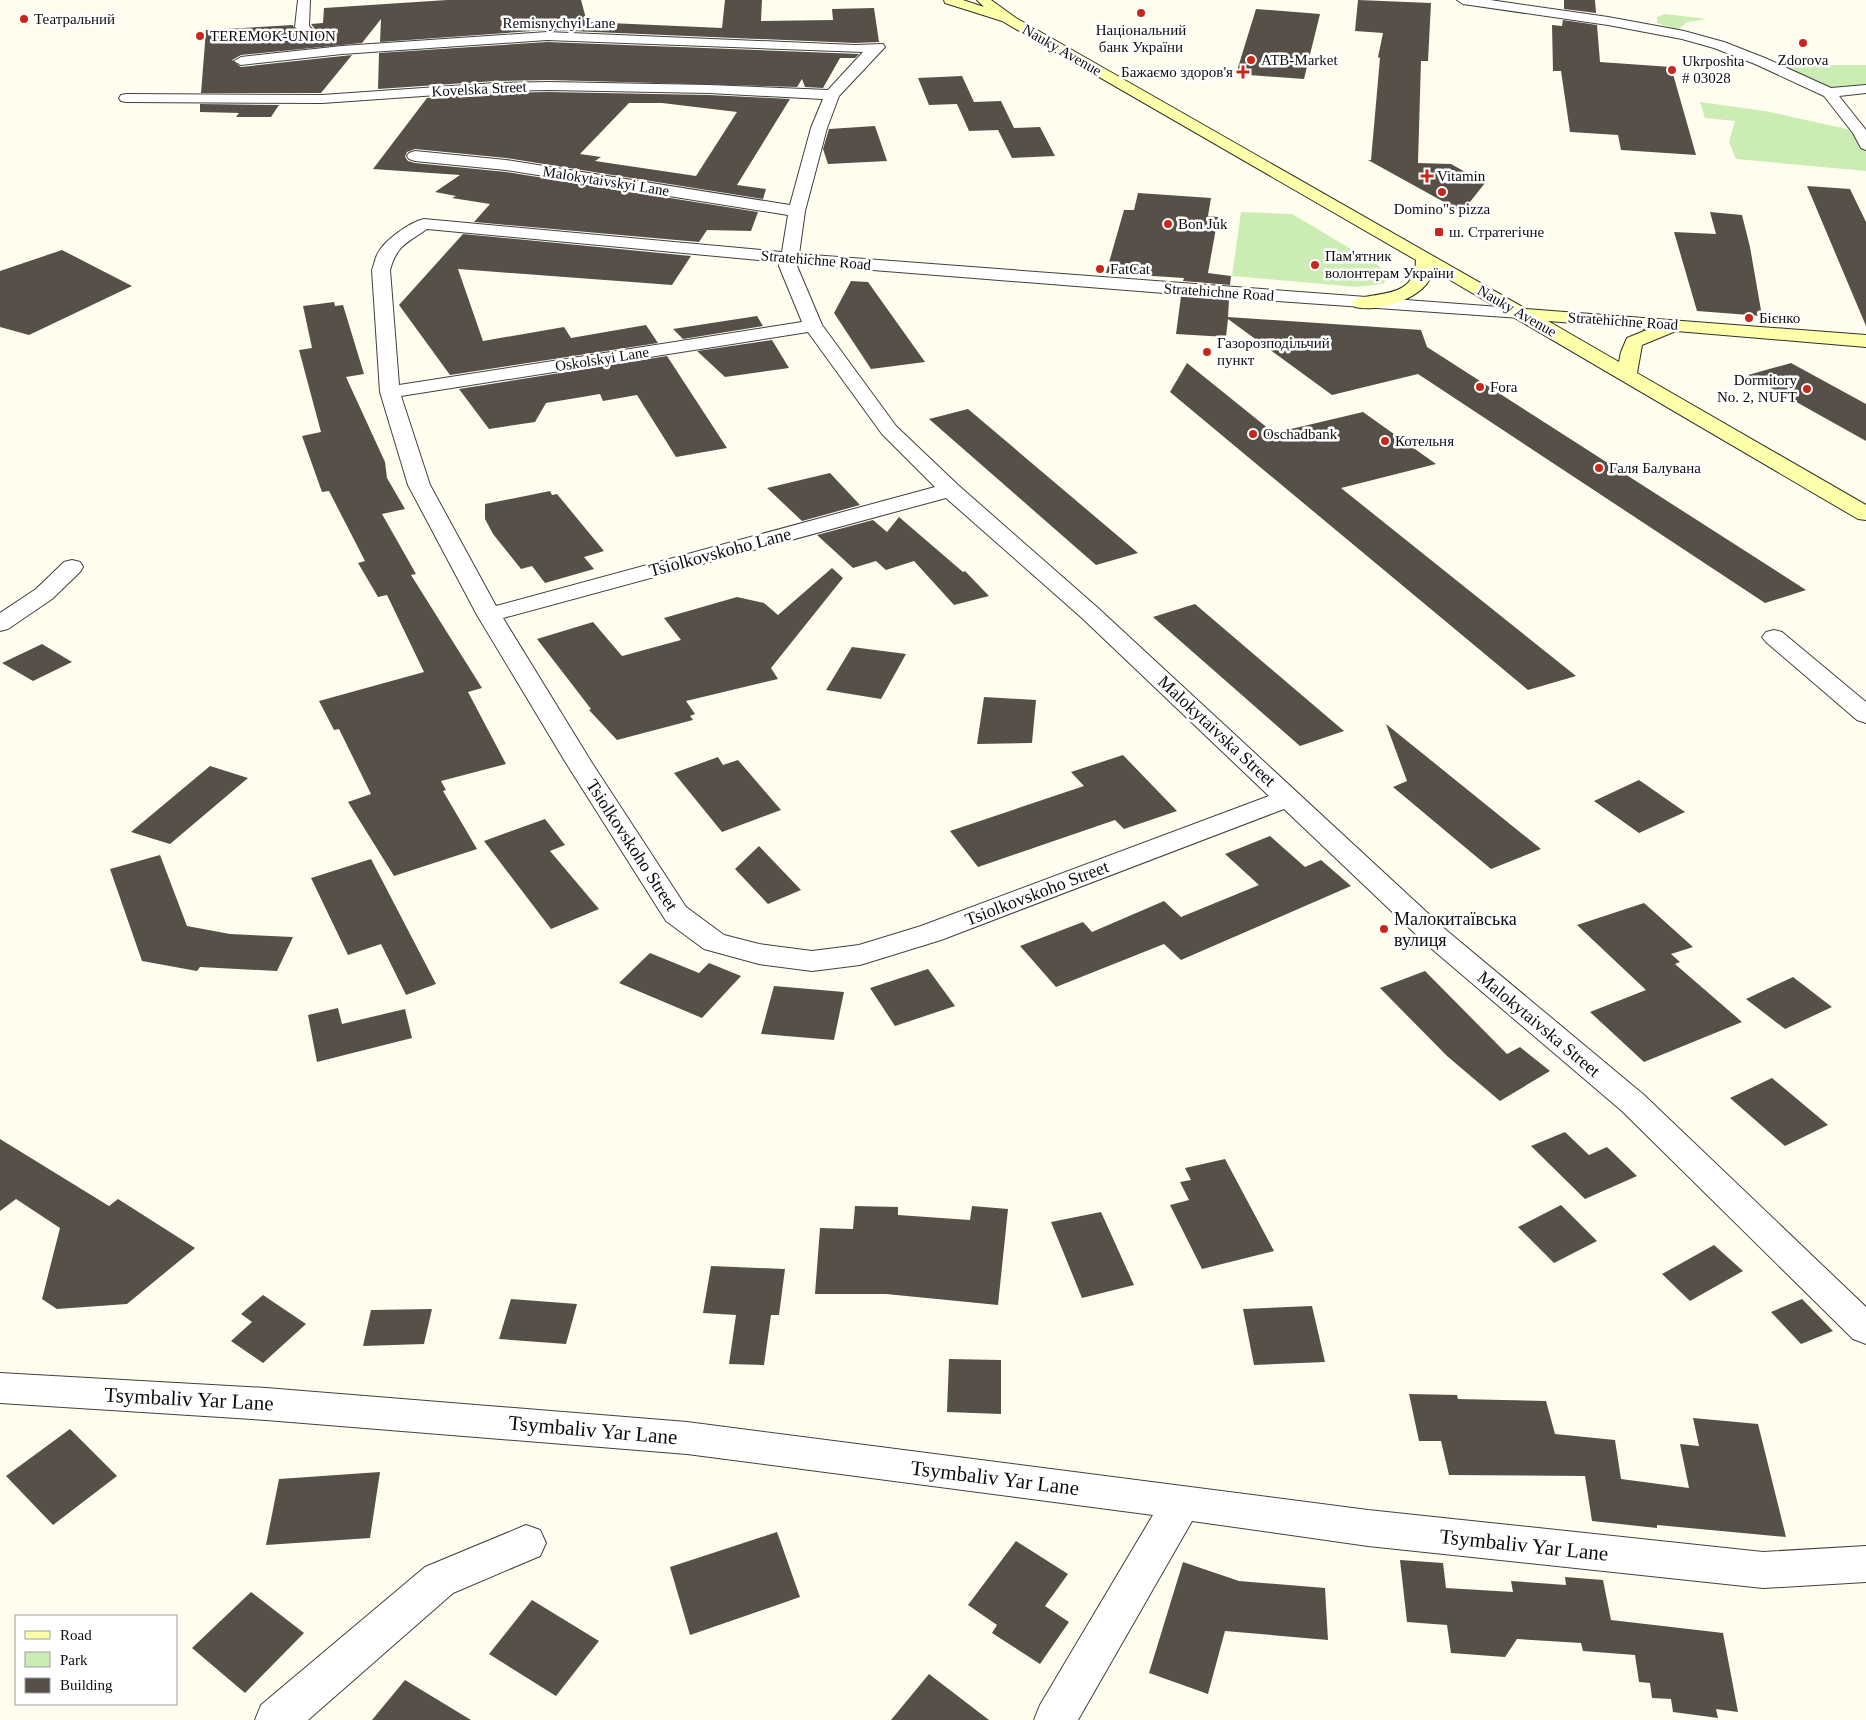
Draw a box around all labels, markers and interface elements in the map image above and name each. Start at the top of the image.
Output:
marker: Національний банк України [1135,7,1147,19]
place label: Театральний [34,11,115,27]
marker: Театральний [18,13,30,25]
street label: Remisnychyi Lane [503,15,616,31]
street label: Nauky Avenue [1020,21,1105,79]
place label: Національний банк України [1096,22,1186,55]
place label: TEREMOK-UNION [210,28,336,44]
marker: TEREMOK-UNION [194,30,206,42]
marker: Zdorova [1797,37,1809,49]
place label: ATB-Market [1261,52,1338,68]
place label: Zdorova [1778,52,1829,68]
place label: Ukrposhta # 03028 [1682,53,1745,86]
marker: ATB-Market [1245,54,1257,66]
place label: Бажаємо здоров'я [1121,64,1233,80]
marker: Ukrposhta # 03028 [1666,64,1678,76]
marker: Бажаємо здоров'я [1237,66,1249,78]
street label: Kovelska Street [431,78,528,99]
street label: Malokytaivskyi Lane [542,163,671,199]
place label: Vitamin [1437,168,1486,184]
marker: Vitamin [1421,170,1433,182]
marker: Domino"s pizza [1436,186,1448,198]
place label: Domino"s pizza [1394,201,1491,217]
place label: Bon Juk [1178,216,1228,232]
marker: Bon Juk [1162,218,1174,230]
place label: ш. Стратегічне [1449,224,1544,240]
marker: ш. Стратегічне [1433,226,1445,238]
street label: Stratehichne Road [760,247,872,273]
place label: Пам'ятник волонтерам України [1325,248,1454,281]
marker: Пам'ятник волонтерам України [1309,259,1321,271]
place label: FatCat [1110,261,1151,277]
marker: FatCat [1094,263,1106,275]
street label: Stratehichne Road [1163,280,1275,304]
street label: Nauky Avenue [1475,282,1560,340]
street label: Stratehichne Road [1567,309,1679,333]
place label: Бієнко [1759,310,1800,326]
marker: Бієнко [1743,312,1755,324]
place label: Газорозподільчий пункт [1217,335,1330,368]
street label: Oskolskyi Lane [554,344,650,374]
marker: Газорозподільчий пункт [1201,346,1213,358]
place label: Dormitory No. 2, NUFT [1717,372,1797,405]
place label: Fora [1490,379,1518,395]
marker: Fora [1474,381,1486,393]
marker: Dormitory No. 2, NUFT [1801,383,1813,395]
place label: Oschadbank [1263,426,1338,442]
marker: Oschadbank [1247,428,1259,440]
place label: Котельня [1395,433,1454,449]
marker: Котельня [1379,435,1391,447]
place label: Галя Балувана [1609,460,1701,476]
marker: Галя Балувана [1593,462,1605,474]
street label: Tsiolkovskoho Lane [647,523,793,581]
street label: Malokytaivska Street [1154,671,1280,791]
street label: Tsiolkovskoho Street [582,776,682,914]
street label: Tsiolkovskoho Street [962,856,1112,930]
place label: Малокитаївська вулиця [1394,909,1517,950]
marker: Малокитаївська вулиця [1378,923,1390,935]
street label: Malokytaivska Street [1474,967,1604,1081]
street label: Tsymbaliv Yar Lane [104,1383,274,1415]
street label: Tsymbaliv Yar Lane [508,1411,678,1449]
street label: Tsymbaliv Yar Lane [909,1456,1081,1500]
street label: Tsymbaliv Yar Lane [1438,1524,1610,1566]
legend [15,1615,178,1705]
text: Road [60,1627,92,1643]
text: Park [60,1652,88,1668]
text: Building [60,1677,113,1693]

